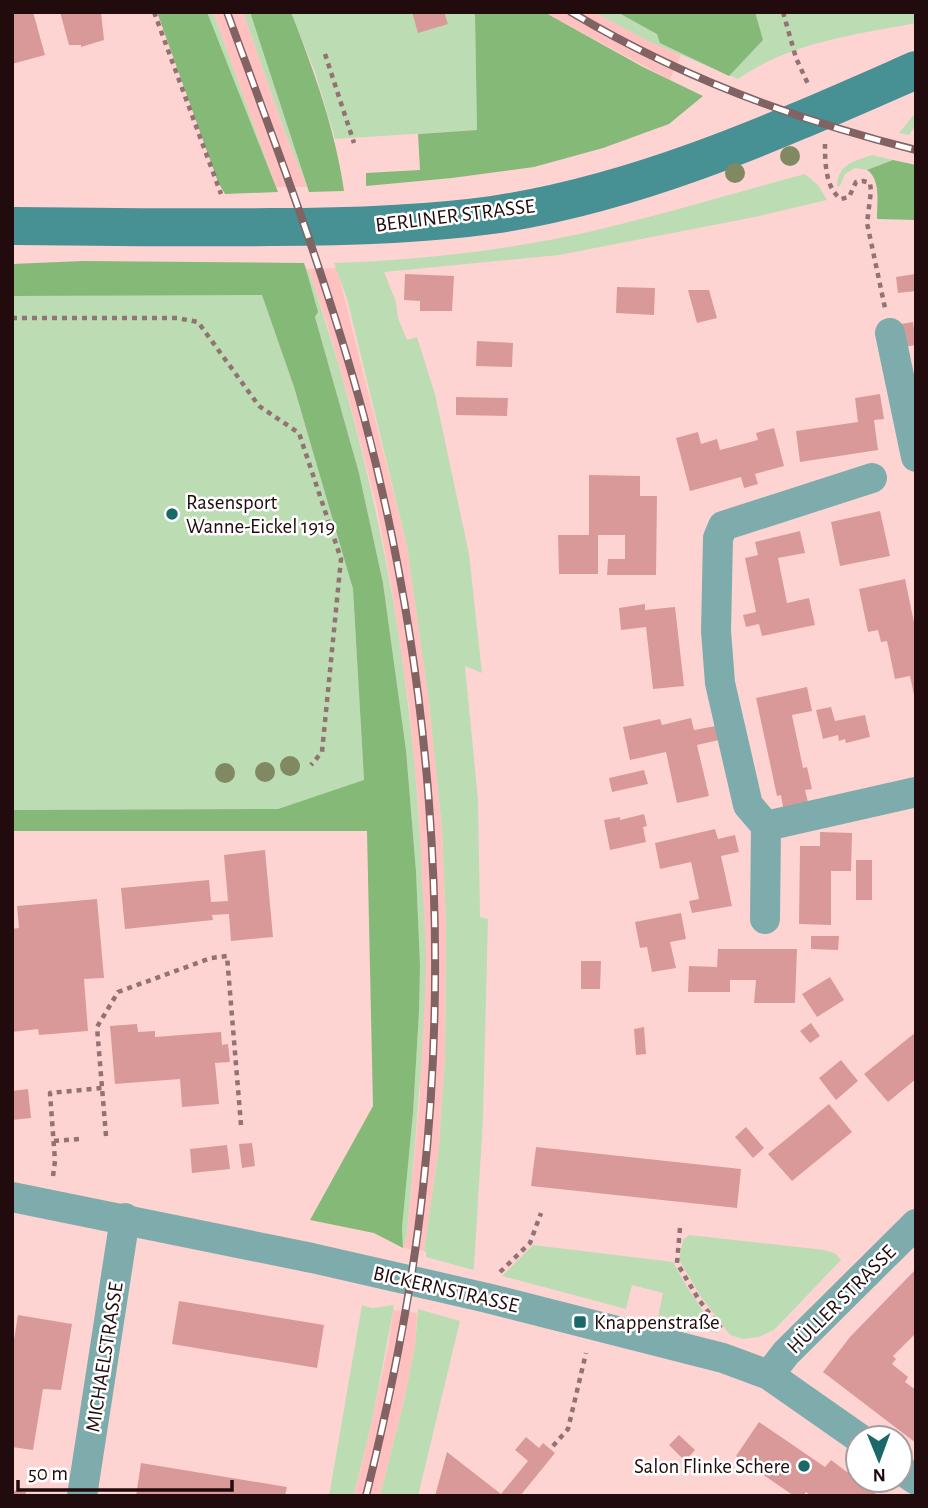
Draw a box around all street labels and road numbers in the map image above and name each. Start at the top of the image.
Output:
street label: BERLINER STRASSE [374,195,536,236]
street label: HÜLLER STRASSE [782,1240,900,1358]
street label: BICKERNSTRASSE [371,1263,521,1316]
street label: MICHAELSTRASSE [82,1281,127,1434]

